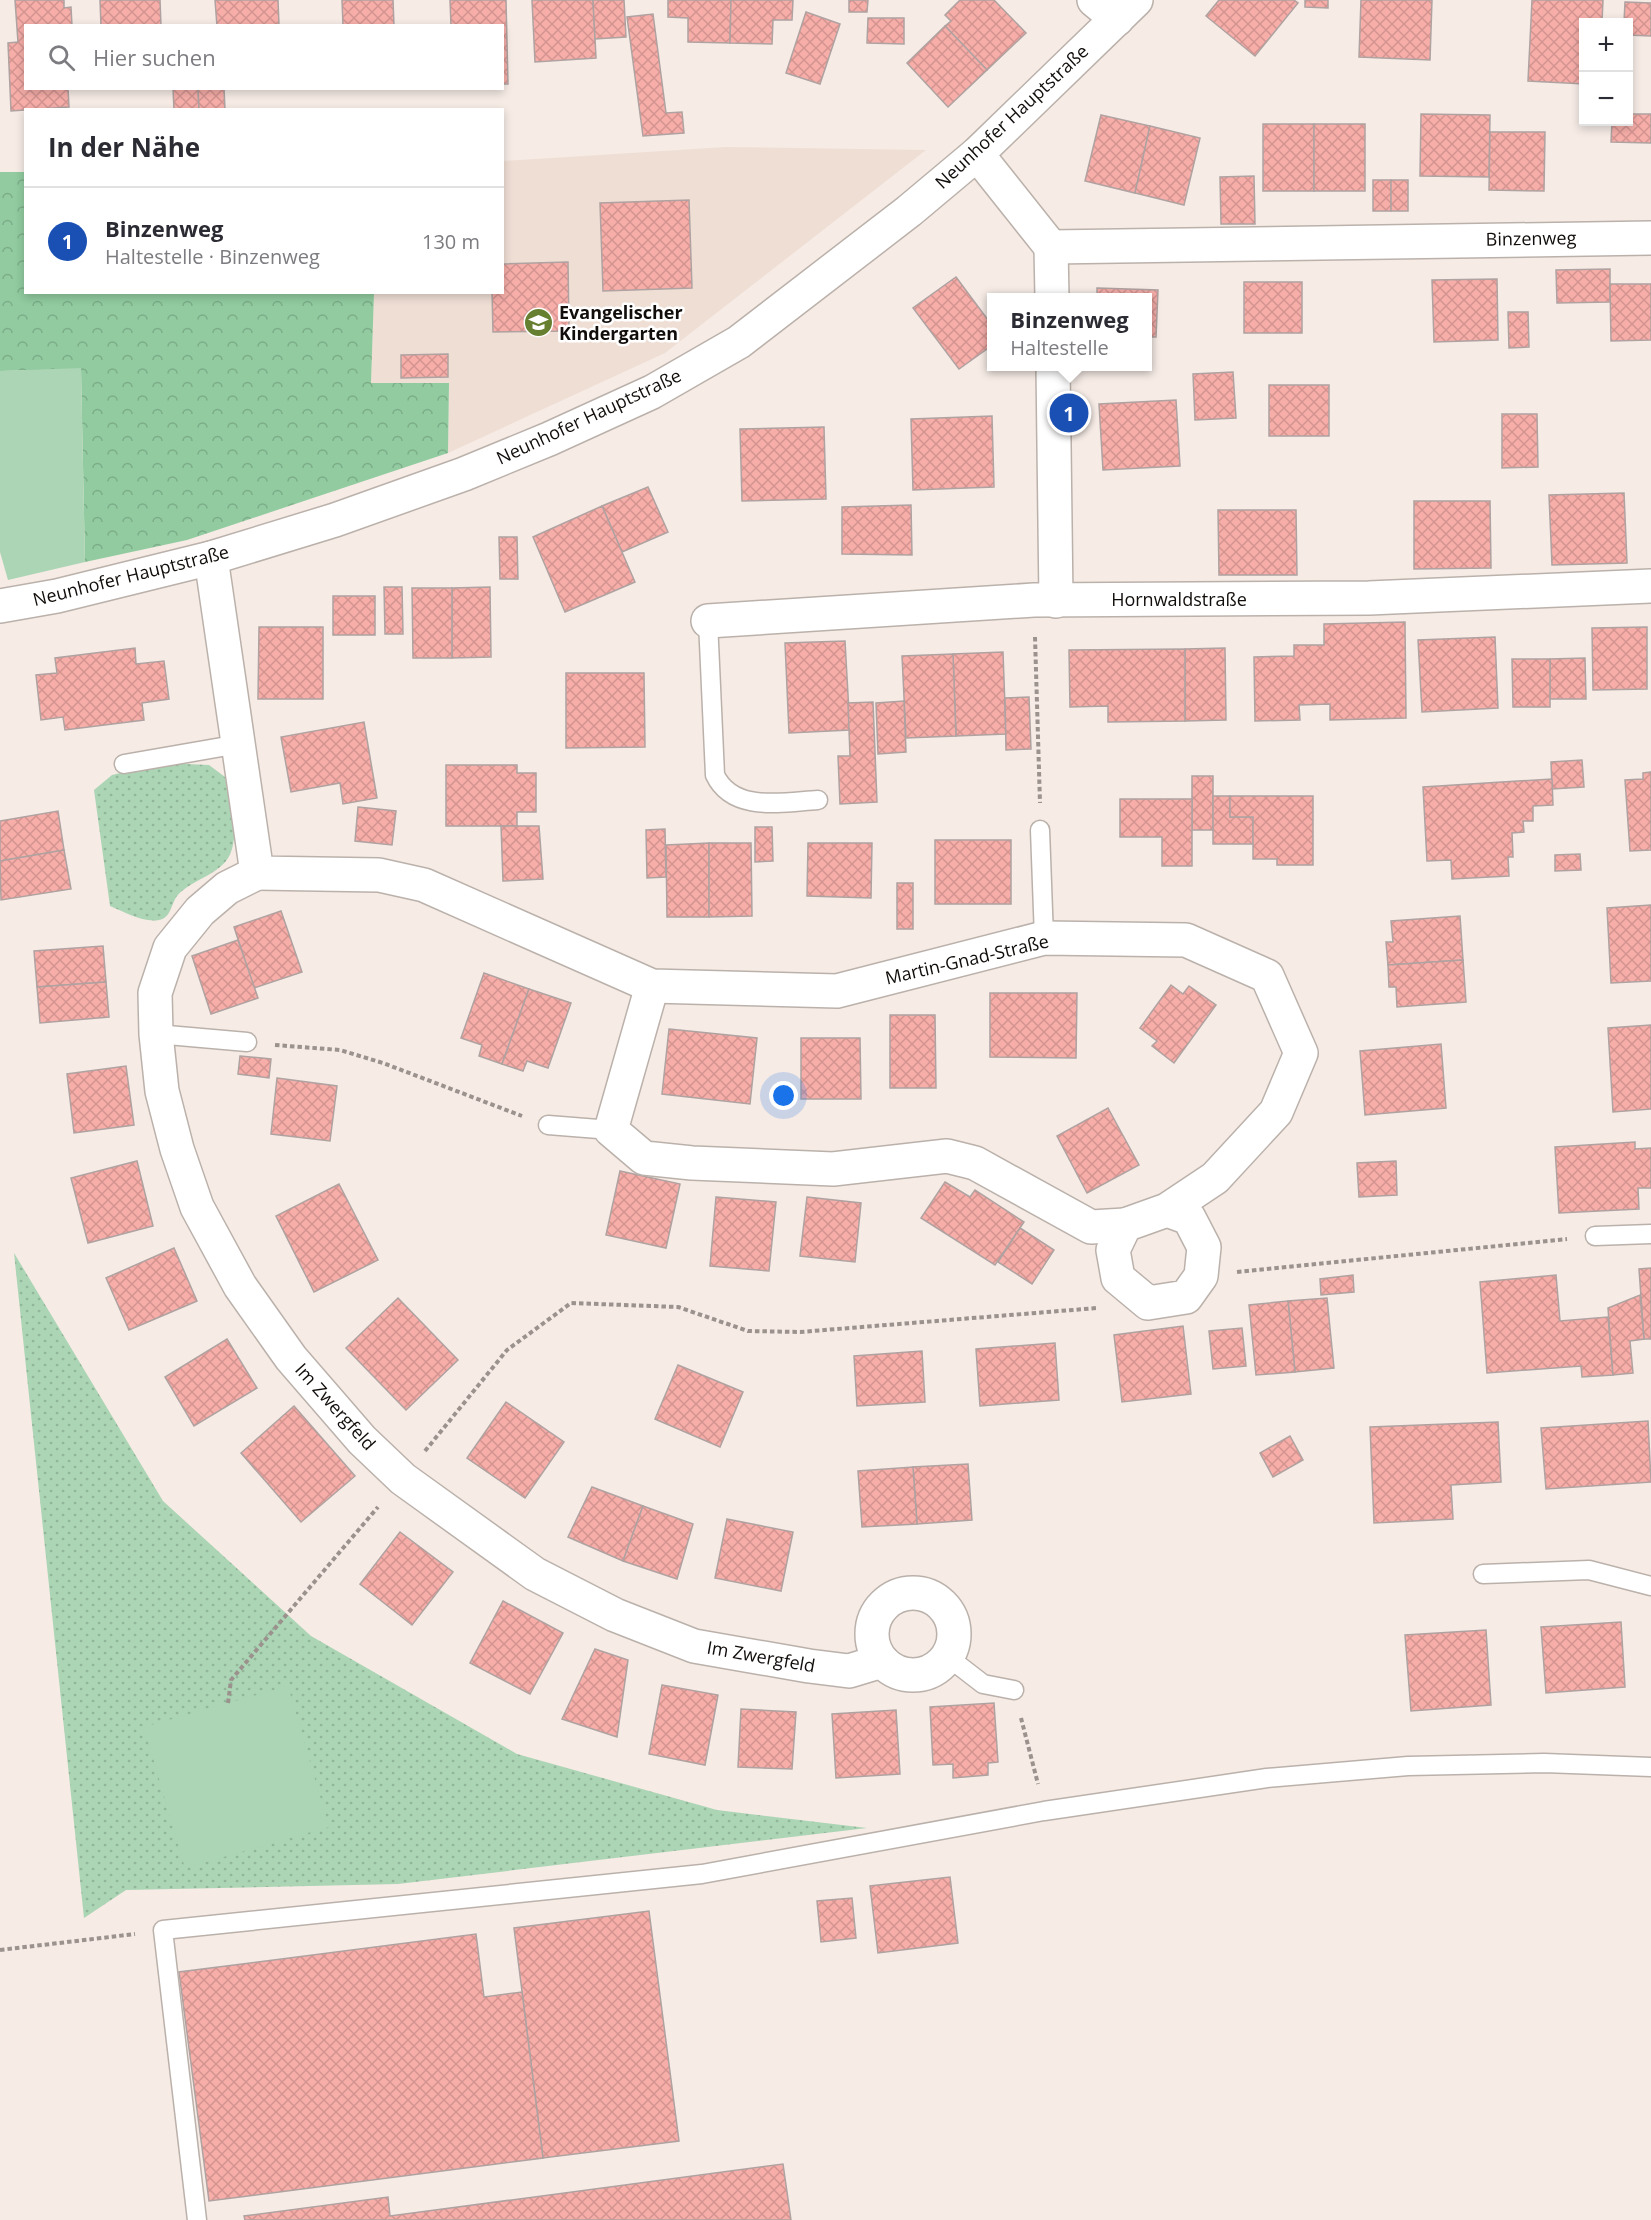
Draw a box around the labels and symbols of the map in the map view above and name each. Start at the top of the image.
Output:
street label: Neunhofer Hauptstraße [930,39,1093,194]
street label: Binzenweg [1485,225,1577,251]
place label: Evangelischer Kindergarten [559,300,683,345]
school or university icon: Evangelischer Kindergarten [522,307,554,339]
street label: Neunhofer Hauptstraße [492,363,685,469]
pin: 1 [1050,390,1088,436]
street label: Neunhofer Hauptstraße [30,539,231,611]
street label: Hornwaldstraße [1111,587,1247,611]
street label: Martin-Gnad-Straße [883,929,1051,990]
your location [769,1081,798,1110]
street label: Im Zwergfeld [290,1358,381,1455]
street label: Im Zwergfeld [705,1635,817,1677]

